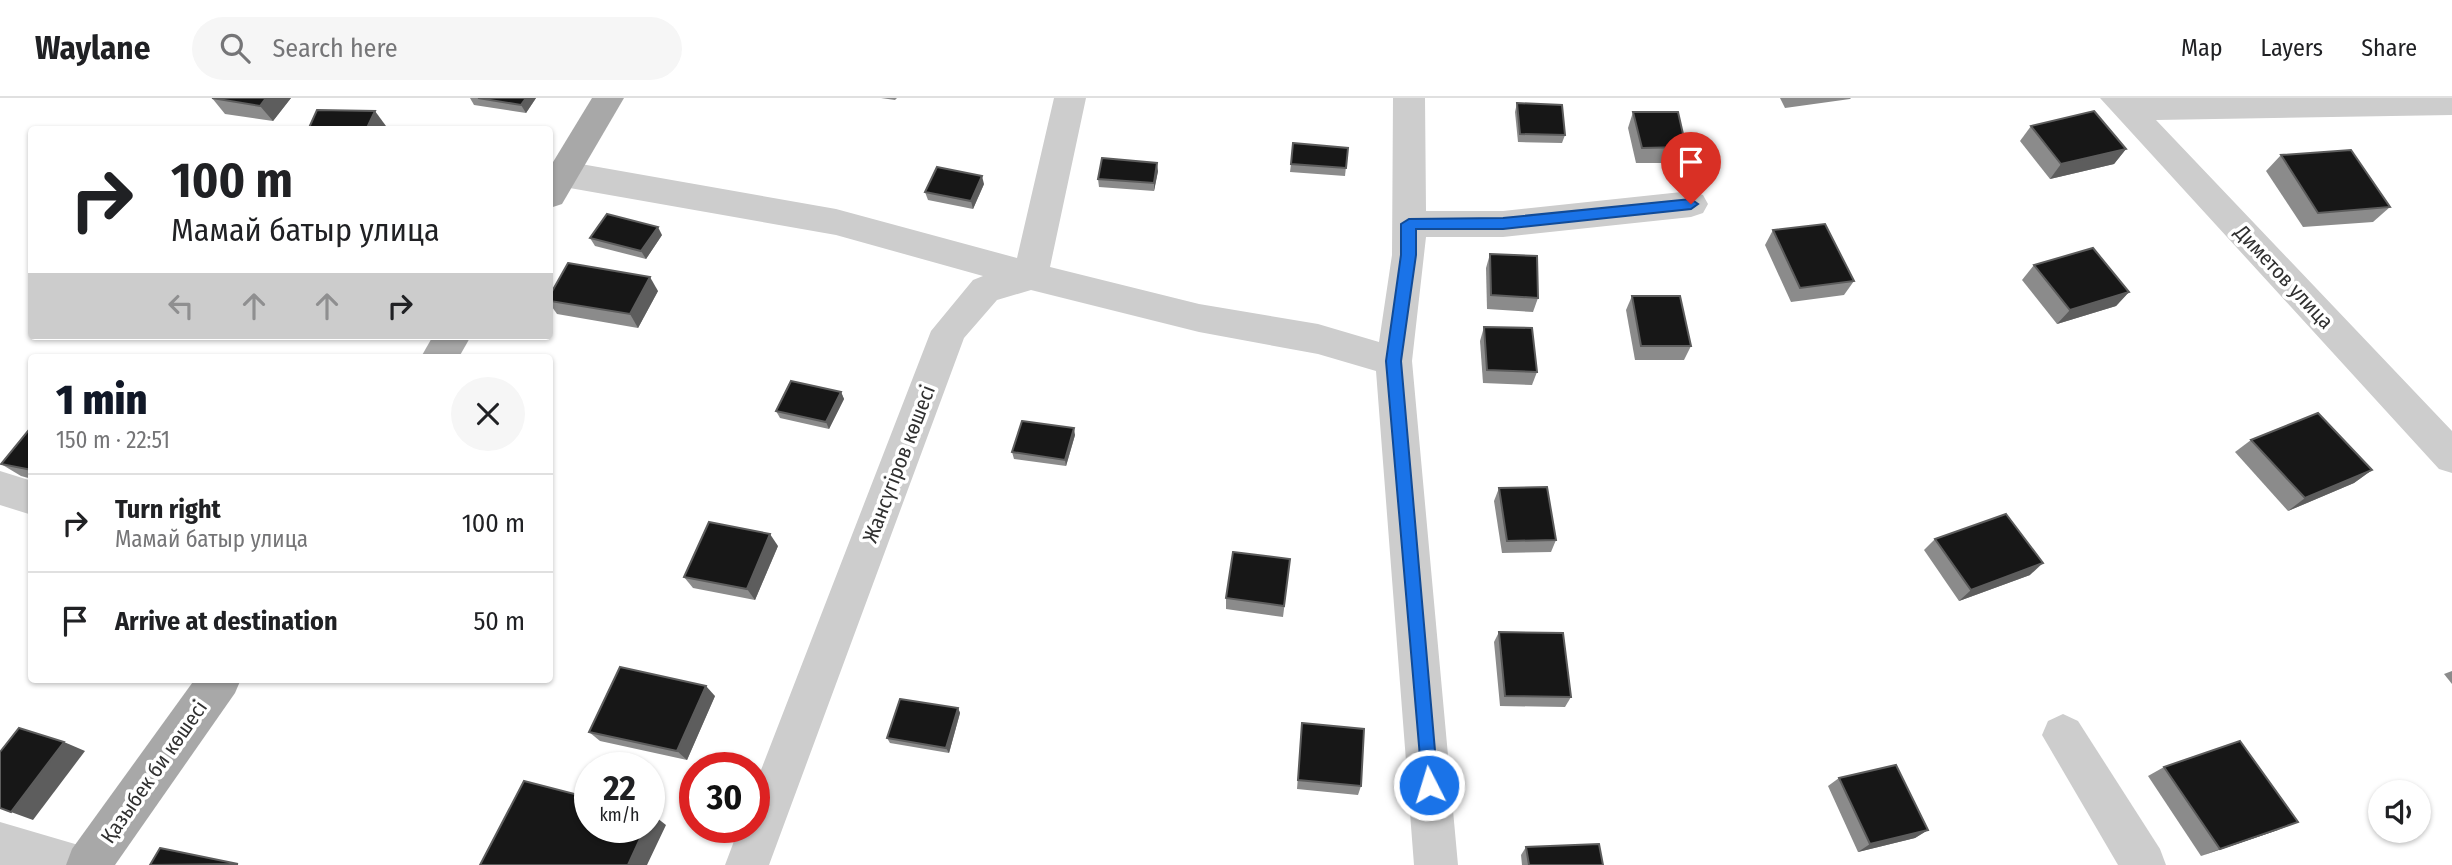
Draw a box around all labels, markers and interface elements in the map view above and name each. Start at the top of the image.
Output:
search box [192,17,682,80]
text: Waylane [35,28,150,68]
icon: search [216,29,254,67]
text: Search here [272,33,398,64]
text: Map [2181,34,2223,62]
text: Layers [2261,34,2323,62]
text: Share [2361,34,2417,62]
pin [1661,132,1721,204]
icon: arrive [1672,143,1710,181]
text: 100 m [171,151,293,210]
icon: right [56,154,147,245]
text: Мамай батыр улица [171,211,440,249]
street label: Диметов улица [2229,219,2339,334]
icon: left [162,287,200,325]
icon: ahead [235,287,273,325]
icon: ahead [308,287,346,325]
icon: right [381,287,419,325]
text: 1 min [56,375,147,425]
button: close [451,377,525,451]
street label: Жансүгіров көшесі [857,381,941,547]
text: 150 m · 22:51 [56,426,170,454]
text: Turn right [115,494,221,525]
icon: right [56,504,94,542]
text: 100 m [462,508,525,539]
text: Мамай батыр улица [115,525,308,553]
icon: arrive [56,602,94,640]
text: Arrive at destination [115,606,338,637]
text: 50 m [473,606,525,637]
street label: Қазыбек би көшесі [95,696,213,848]
position arrow [1392,748,1466,822]
speed limit sign: 30 [679,752,770,843]
text: 22 [603,767,636,809]
map controls [2368,780,2431,843]
button: sound [2368,780,2431,843]
text: km/h [599,804,640,826]

